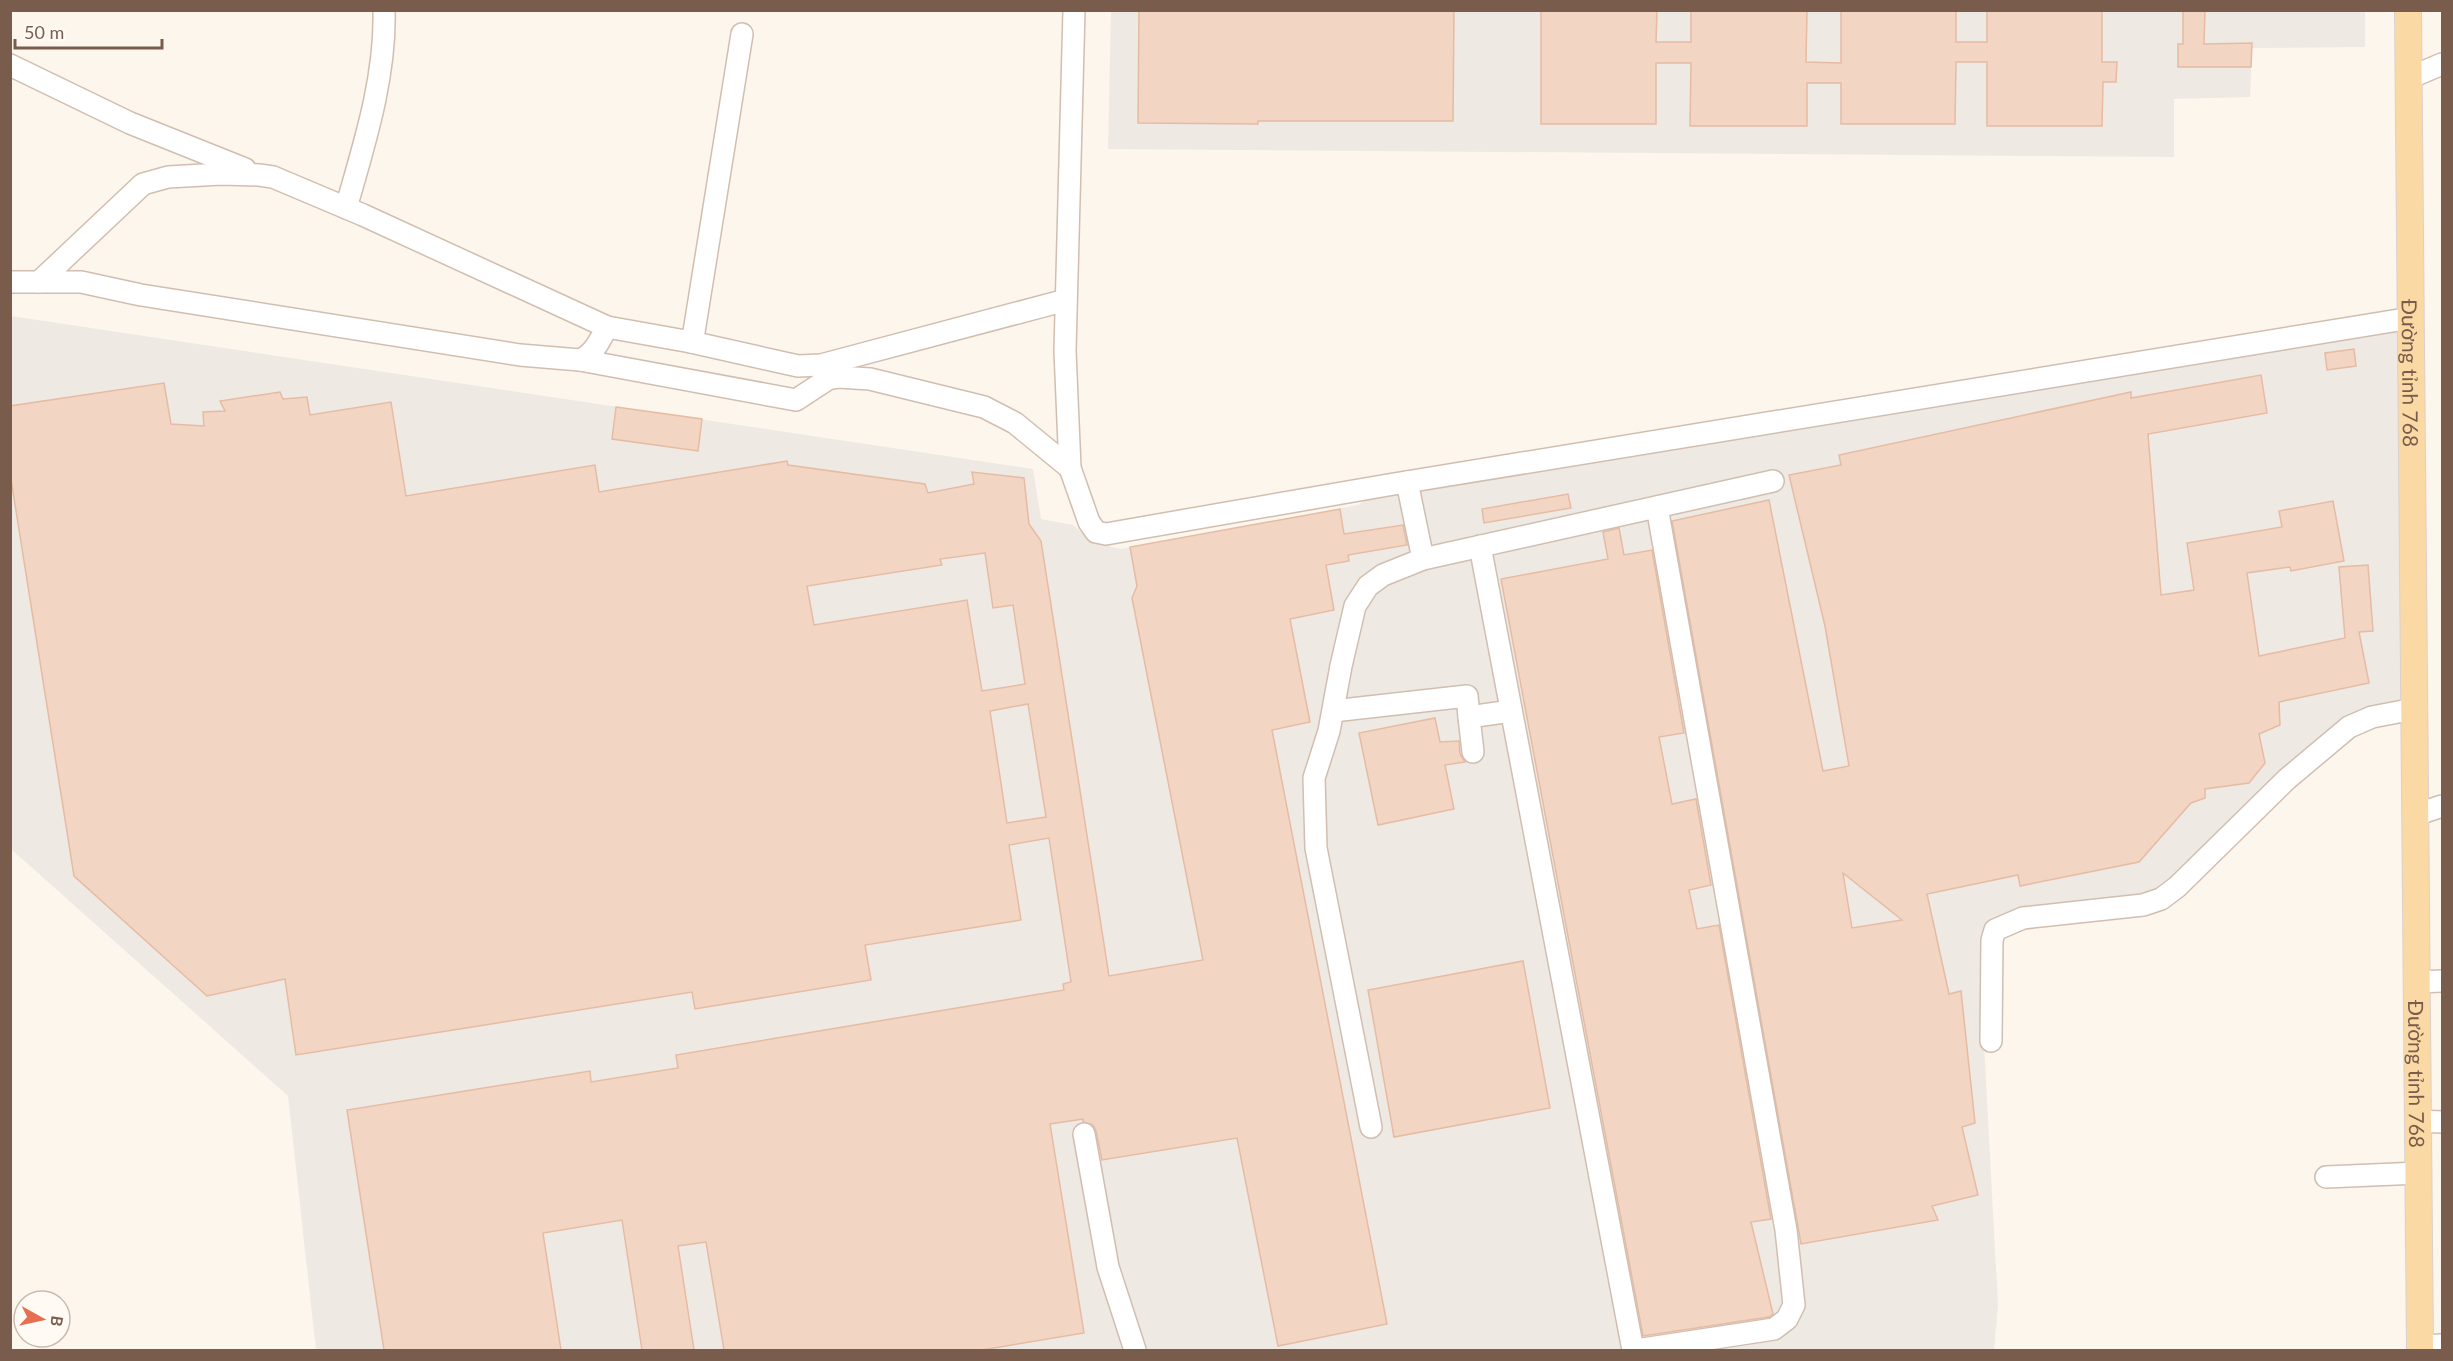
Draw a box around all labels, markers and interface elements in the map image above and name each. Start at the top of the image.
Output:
scale bar [15,12,162,50]
text: 50 m [24,21,64,43]
street label: Đường tỉnh 768 [2398,299,2424,447]
street label: Đường tỉnh 768 [2404,1000,2431,1148]
north arrow [12,1289,72,1349]
text: B [47,1315,67,1328]

